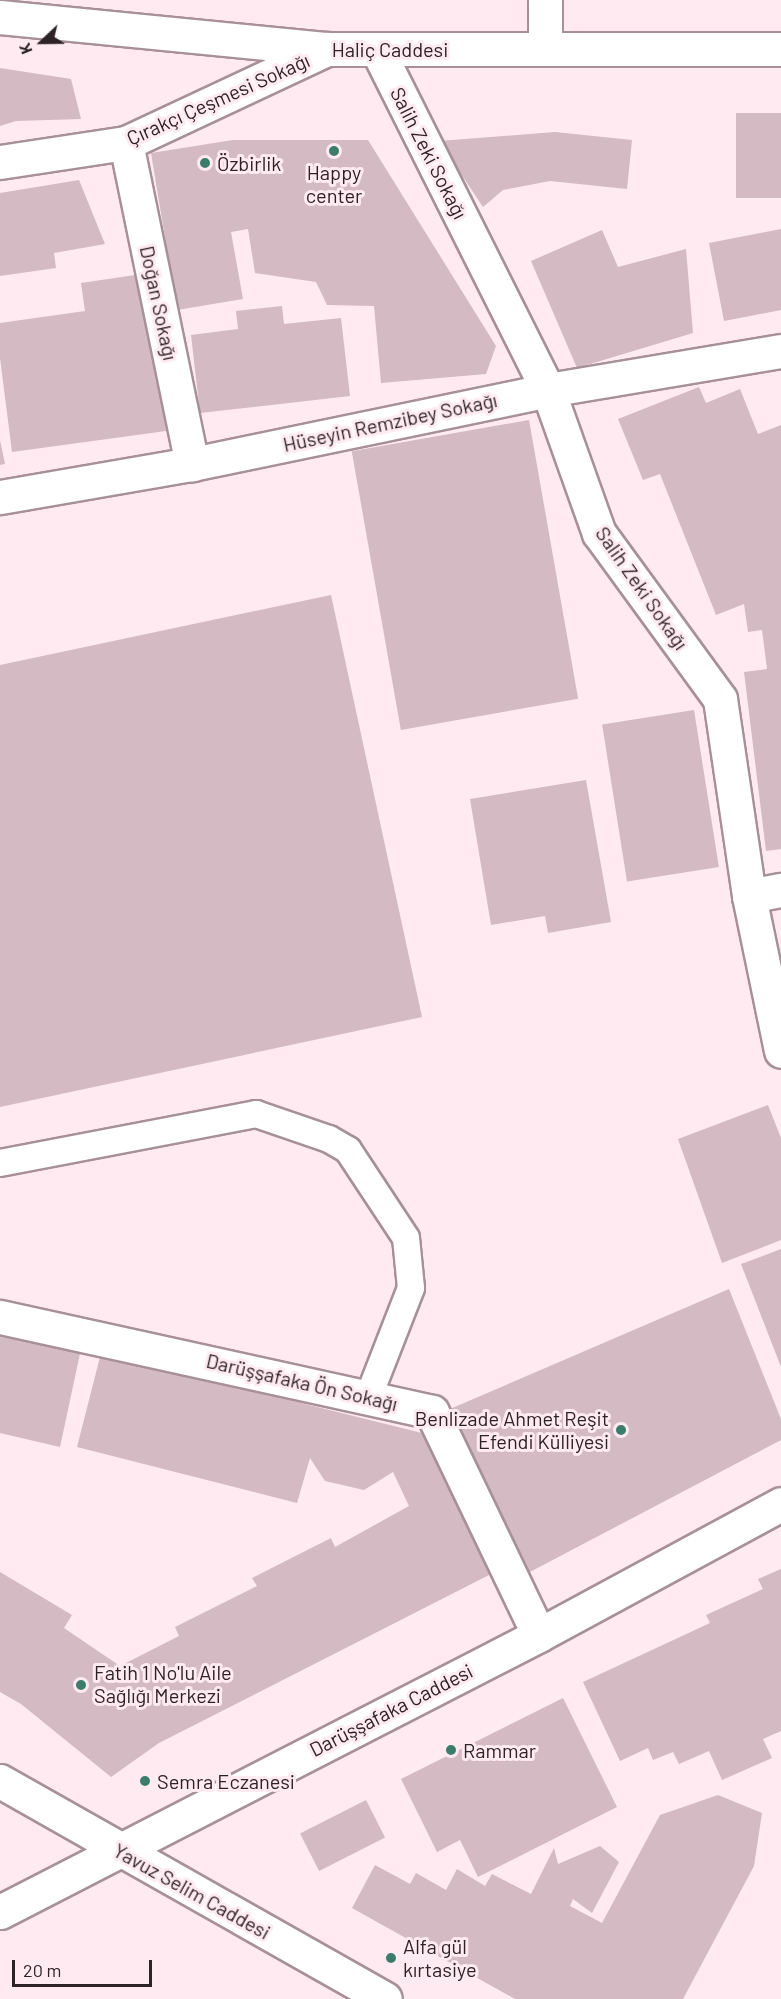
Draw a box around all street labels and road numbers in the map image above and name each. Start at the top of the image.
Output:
street label: Haliç Caddesi [332,37,448,61]
street label: Çırakçı Çeşmesi Sokağı [123,48,313,150]
street label: Salih Zeki Sokağı [385,83,473,223]
street label: Doğan Sokağı [135,244,183,362]
street label: Hüseyin Remzibey Sokağı [281,388,499,456]
street label: Salih Zeki Sokağı [591,522,693,654]
street label: Darüşşafaka Ön Sokağı [204,1348,400,1416]
street label: Darüşşafaka Caddesi [305,1658,477,1762]
street label: Yavuz Selim Caddesi [109,1838,275,1944]

